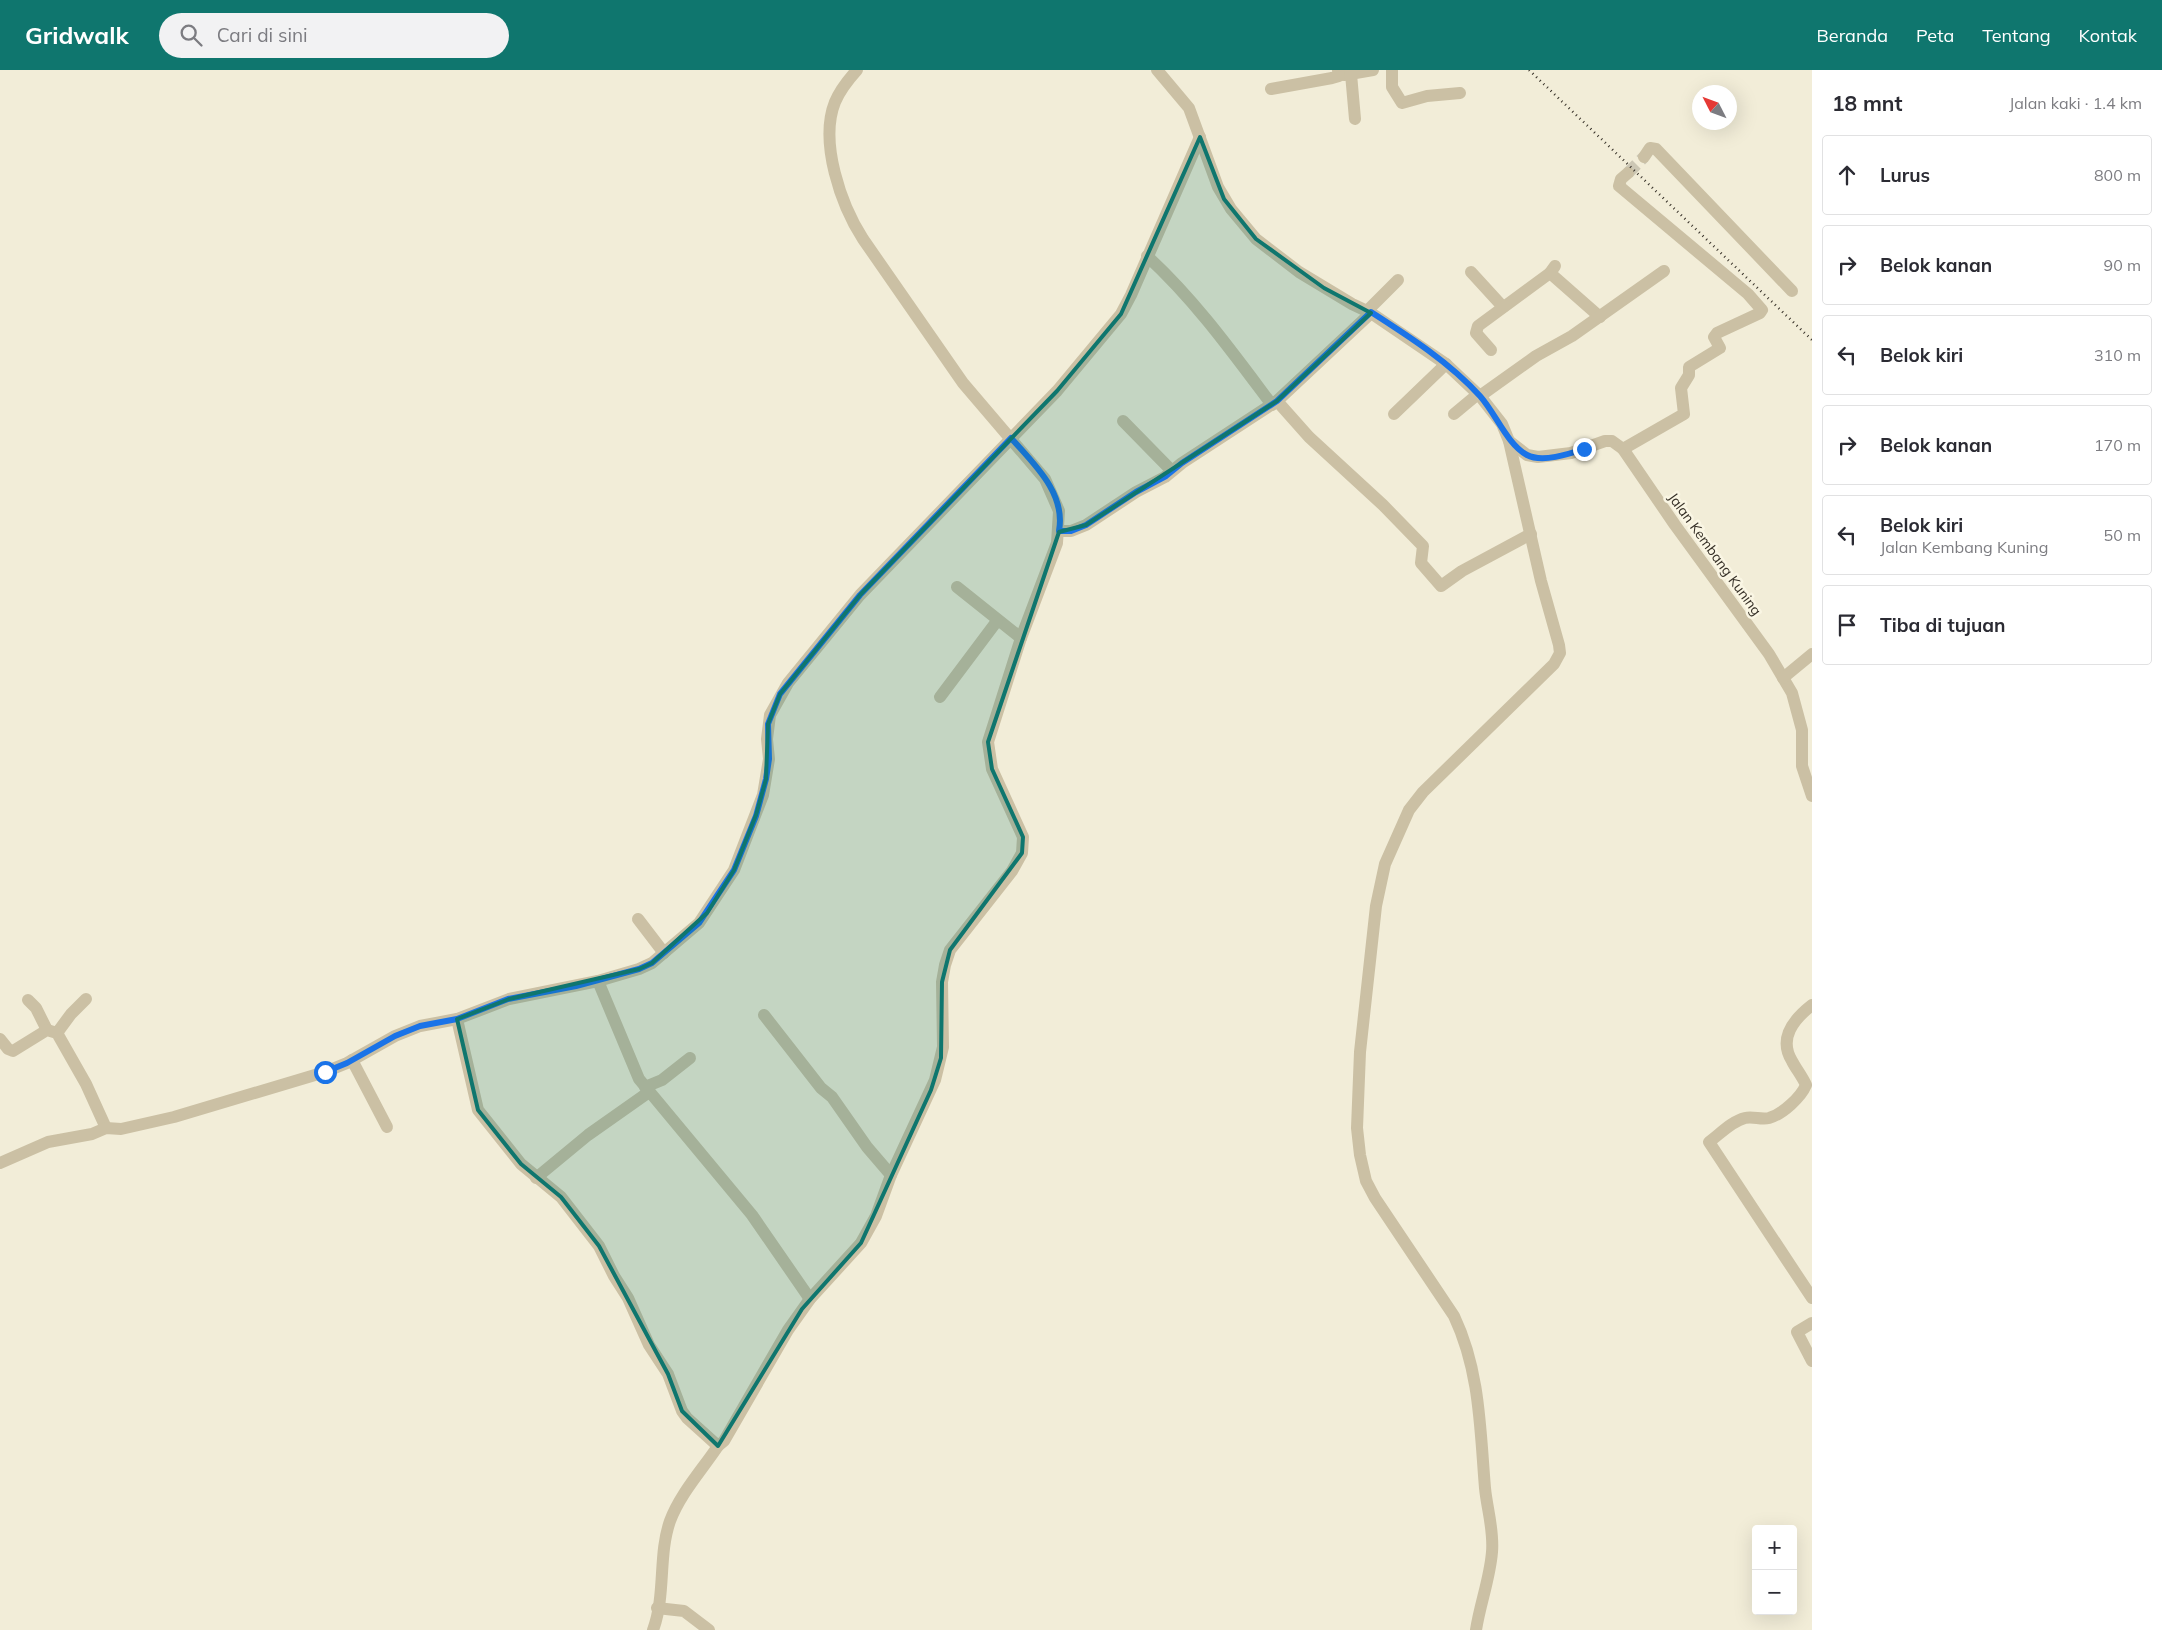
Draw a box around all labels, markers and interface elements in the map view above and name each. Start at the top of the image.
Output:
search box [159,13,509,58]
text: Gridwalk [25,20,129,50]
icon: search [177,21,205,49]
text: Cari di sini [217,23,308,47]
text: Beranda [1817,24,1888,47]
text: Peta [1916,24,1954,47]
text: Tentang [1982,24,2051,47]
text: Kontak [2079,24,2137,47]
north arrow [1692,85,1737,130]
text: 18 mnt [1832,90,1902,116]
text: Jalan kaki · 1.4 km [2009,93,2142,113]
icon: ahead [1833,161,1861,189]
text: Lurus [1880,163,1930,187]
text: 800 m [2094,165,2141,185]
icon: right [1833,251,1861,279]
text: Belok kanan [1880,253,1992,277]
text: 90 m [2104,255,2141,275]
icon: left [1833,341,1861,369]
text: Belok kiri [1880,343,1963,367]
text: 310 m [2094,345,2141,365]
icon: right [1833,431,1861,459]
text: Belok kanan [1880,433,1992,457]
text: 170 m [2094,435,2141,455]
route end [1573,438,1596,461]
street label: Jalan Kembang Kuning [1664,489,1766,619]
text: Belok kiri [1880,513,1963,537]
icon: left [1833,521,1861,549]
text: 50 m [2104,525,2141,545]
text: Jalan Kembang Kuning [1880,537,2048,557]
icon: arrive [1833,611,1861,639]
text: Tiba di tujuan [1880,613,2005,637]
route start [314,1061,337,1084]
map controls [1752,1525,1797,1615]
button: + [1752,1525,1797,1570]
button: − [1752,1570,1797,1615]

